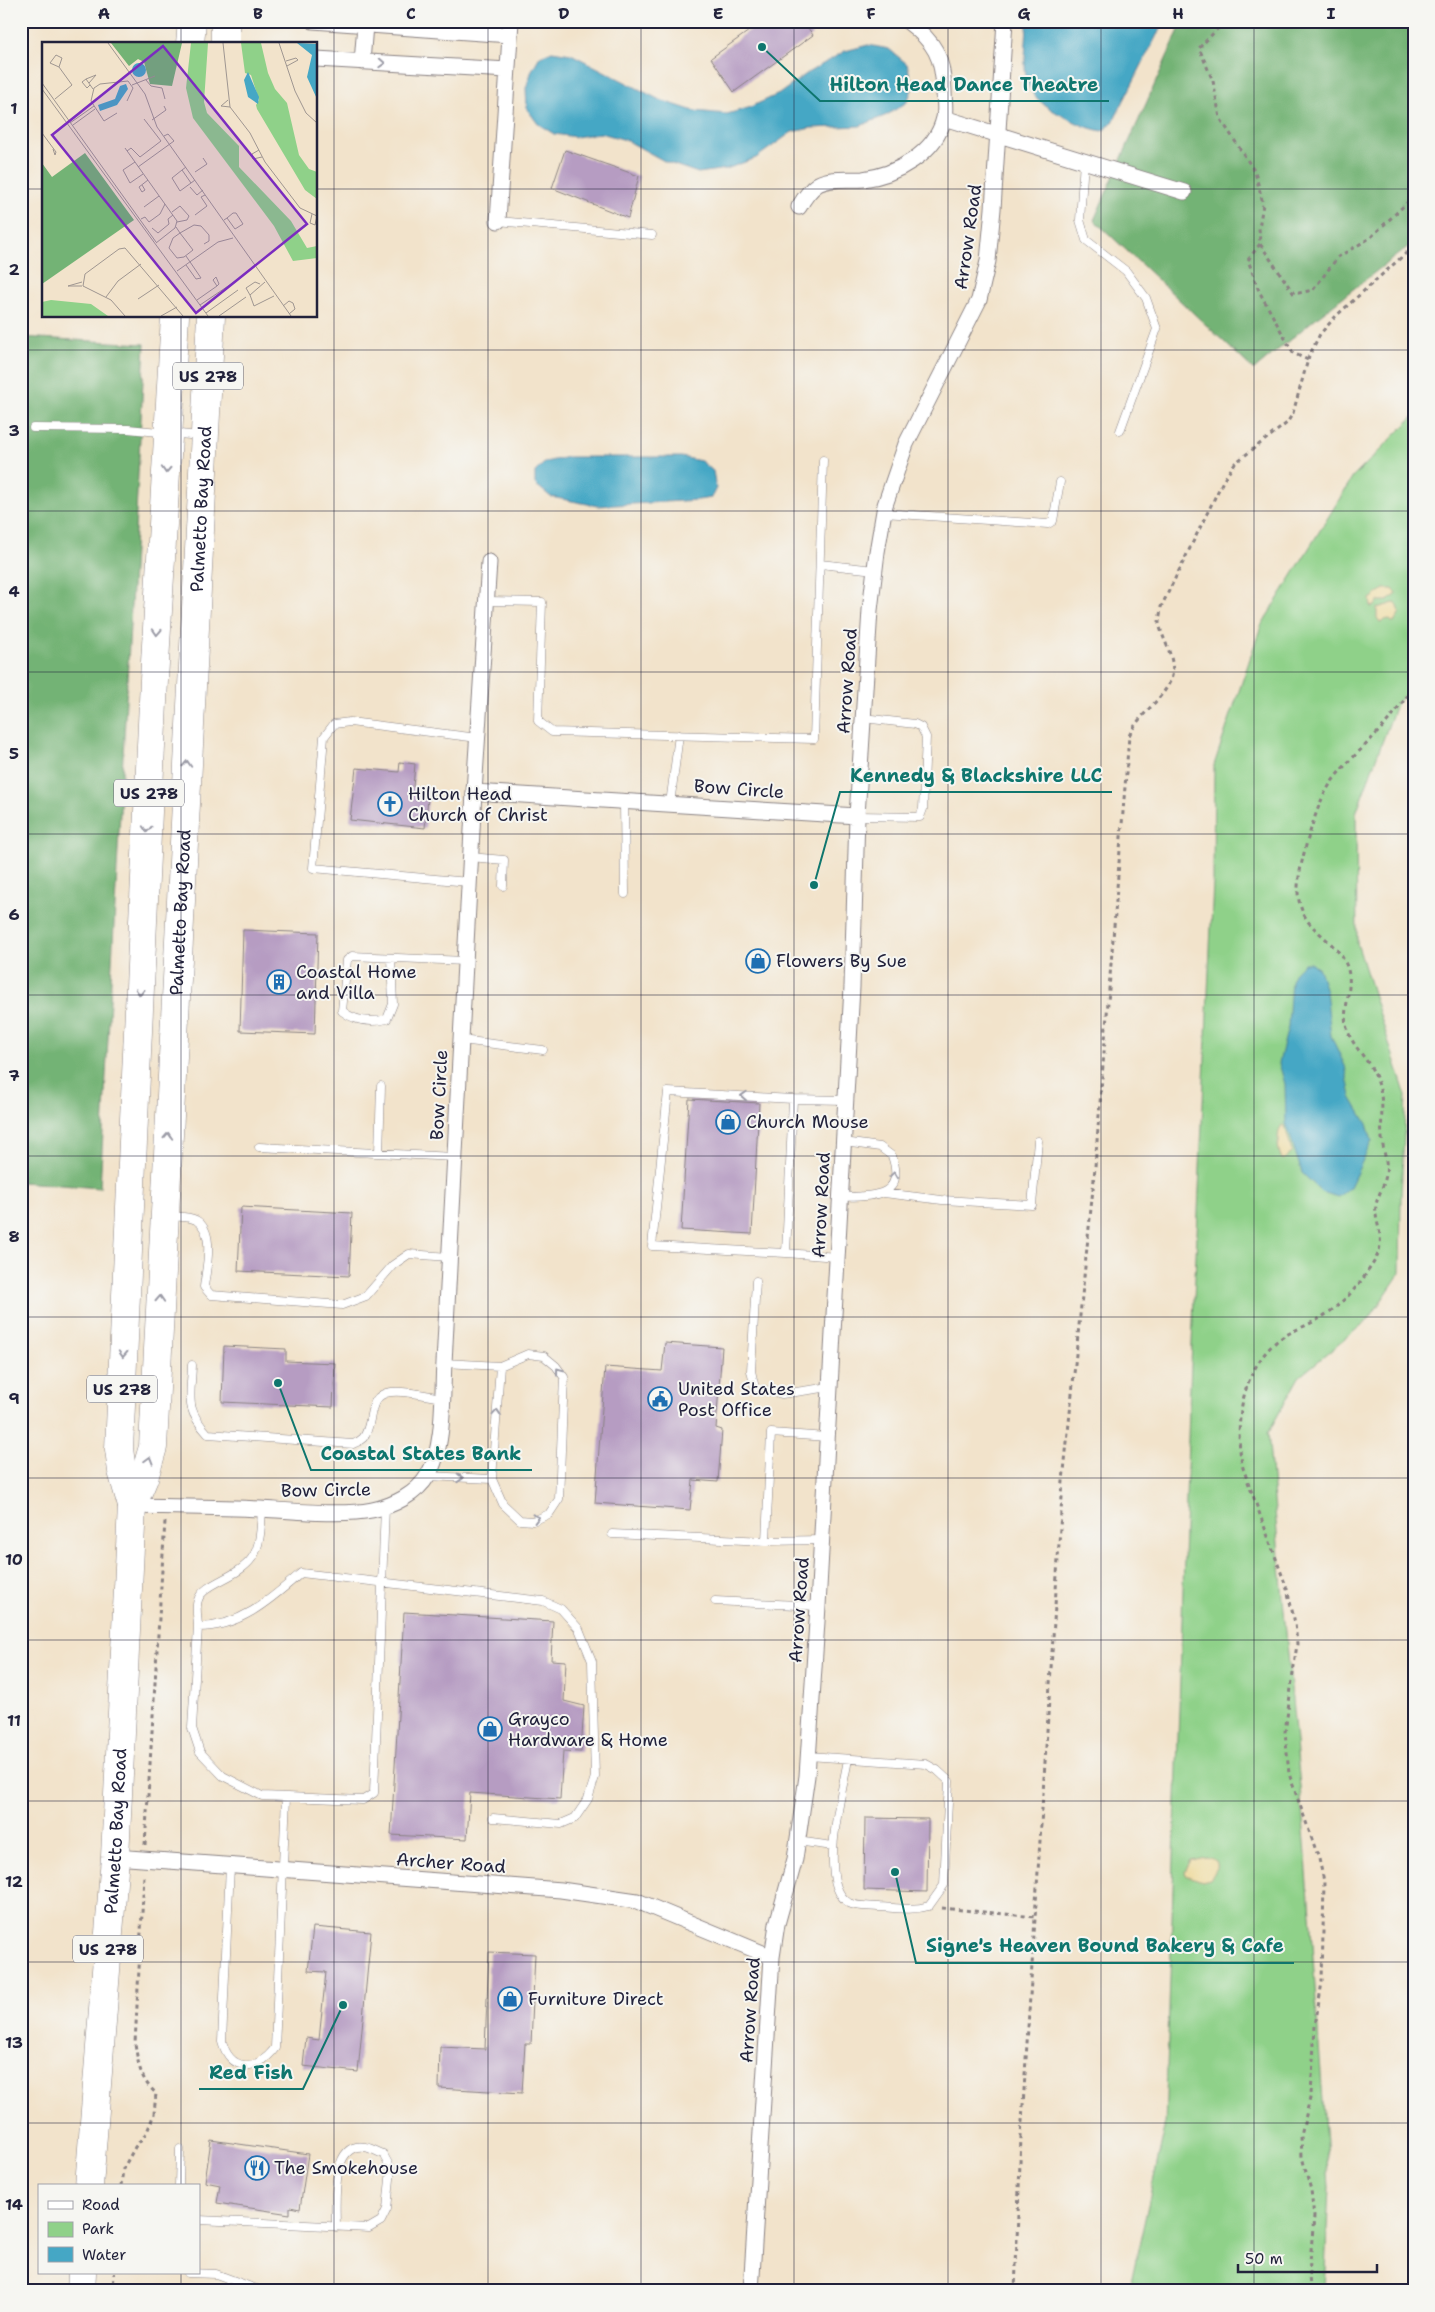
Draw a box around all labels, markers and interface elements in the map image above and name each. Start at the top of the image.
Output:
text: A [98,3,110,24]
text: B [253,3,263,24]
text: C [406,3,416,24]
text: D [558,3,570,24]
text: E [713,3,723,24]
text: F [866,3,876,24]
text: G [1018,3,1031,24]
text: H [1172,3,1184,24]
text: I [1327,3,1336,24]
inset map [42,42,318,318]
one-way arrow [379,57,387,68]
callout: Hilton Head Dance Theatre [820,67,1109,101]
text: Hilton Head Dance Theatre [830,72,1098,97]
text: 1 [10,98,18,119]
street label: Arrow Road [949,183,987,291]
text: 2 [8,259,20,280]
road number: US 278 [173,362,243,390]
text: 3 [8,420,20,441]
street label: Palmetto Bay Road [185,425,217,593]
one-way arrow [160,466,171,474]
text: 4 [8,581,20,602]
street label: Arrow Road [831,627,863,735]
one-way arrow [151,628,162,636]
text: 5 [9,743,19,764]
callout: Kennedy & Blackshire LLC [840,758,1112,792]
one-way arrow [182,760,193,768]
text: Kennedy & Blackshire LLC [850,763,1102,788]
street label: Bow Circle [693,774,785,804]
road number: US 278 [114,780,184,806]
place label: Hilton Head Church of Christ [408,782,548,827]
church icon: Hilton Head Church of Christ [377,791,403,817]
one-way arrow [142,826,152,834]
street label: Palmetto Bay Road [164,829,197,996]
text: 6 [8,904,20,925]
shop icon: Flowers By Sue [745,948,771,974]
place label: Flowers By Sue [776,949,907,973]
place label: Coastal Home and Villa [296,960,417,1005]
building icon: Coastal Home and Villa [266,969,292,995]
one-way arrow [134,988,145,996]
street label: Bow Circle [425,1049,453,1141]
text: 7 [8,1065,20,1086]
one-way arrow [740,1091,748,1102]
shop icon: Church Mouse [715,1109,741,1135]
place label: Church Mouse [746,1110,869,1134]
one-way arrow [163,1132,174,1140]
street label: Arrow Road [806,1151,836,1259]
one-way arrow [888,1170,899,1178]
text: 8 [8,1226,20,1247]
one-way arrow [155,1294,166,1302]
one-way arrow [118,1350,129,1358]
one-way arrow [556,1367,565,1377]
road number: US 278 [87,1376,157,1402]
place label: United States Post Office [678,1377,795,1422]
public building icon: United States Post Office [647,1386,673,1412]
text: 9 [8,1388,20,1409]
one-way arrow [491,1409,502,1417]
callout: Coastal States Bank [311,1436,532,1470]
text: Coastal States Bank [321,1441,521,1466]
one-way arrow [143,1456,154,1465]
one-way arrow [456,1472,464,1483]
street label: Bow Circle [281,1477,371,1503]
one-way arrow [531,1513,540,1524]
text: 10 [5,1549,23,1570]
street label: Arrow Road [783,1556,815,1664]
place label: Grayco Hardware & Home [508,1707,668,1752]
text: 11 [7,1710,21,1731]
shop icon: Grayco Hardware & Home [477,1716,503,1742]
street label: Palmetto Bay Road [99,1747,132,1915]
street label: Archer Road [395,1847,507,1879]
text: 12 [5,1871,23,1892]
callout: Signe's Heaven Bound Bakery & Cafe [916,1929,1294,1963]
text: Signe's Heaven Bound Bakery & Cafe [926,1933,1284,1958]
road number: US 278 [73,1936,143,1962]
street label: Arrow Road [734,1956,766,2064]
shop icon: Furniture Direct [497,1986,523,2012]
place label: Furniture Direct [528,1987,664,2011]
text: 13 [5,2032,23,2053]
callout: Red Fish [199,2055,303,2089]
text: Red Fish [209,2060,293,2085]
restaurant icon: The Smokehouse [244,2155,270,2181]
place label: The Smokehouse [274,2156,418,2180]
legend [38,2184,200,2274]
text: 14 [5,2194,23,2215]
text: Road [82,2195,120,2215]
text: Park [82,2219,114,2239]
scale bar [1238,2242,1376,2274]
text: Water [82,2245,126,2265]
text: 50 m [1245,2249,1283,2269]

